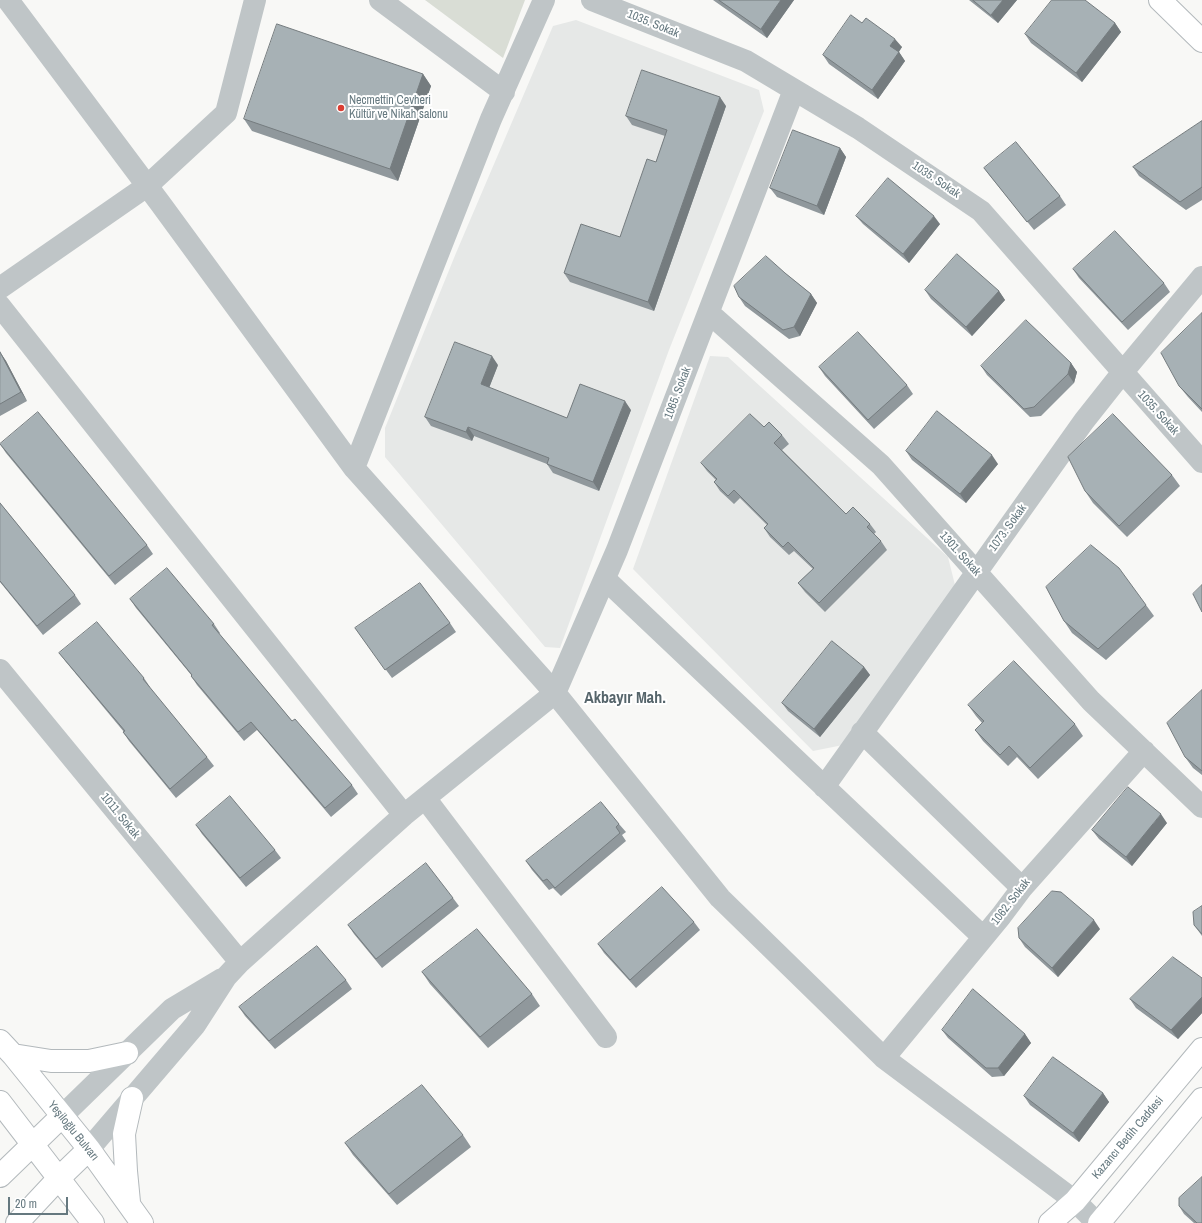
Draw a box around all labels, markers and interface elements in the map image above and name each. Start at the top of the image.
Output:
street label: 1035. Sokak [625,7,681,41]
place label: Necmettin Cevheri Kültür ve Nikah salonu [349,94,448,122]
marker: Necmettin Cevheri Kültür ve Nikah salonu [336,103,346,113]
street label: 1035. Sokak [909,159,963,201]
street label: 1065. Sokak [661,365,695,421]
street label: 1035. Sokak [1134,388,1182,438]
street label: 1073. Sokak [986,502,1030,554]
street label: 1301. Sokak [936,529,984,579]
district label: Akbayır Mah. [584,689,666,709]
street label: 1011. Sokak [97,790,143,842]
street label: 1062. Sokak [988,876,1034,928]
street label: Kazancı Bedih Caddesi [1089,1094,1167,1182]
street label: Yeşiloğlu Bulvarı [44,1098,102,1164]
scale bar [10,1189,70,1215]
text: 20 m [15,1196,37,1212]

